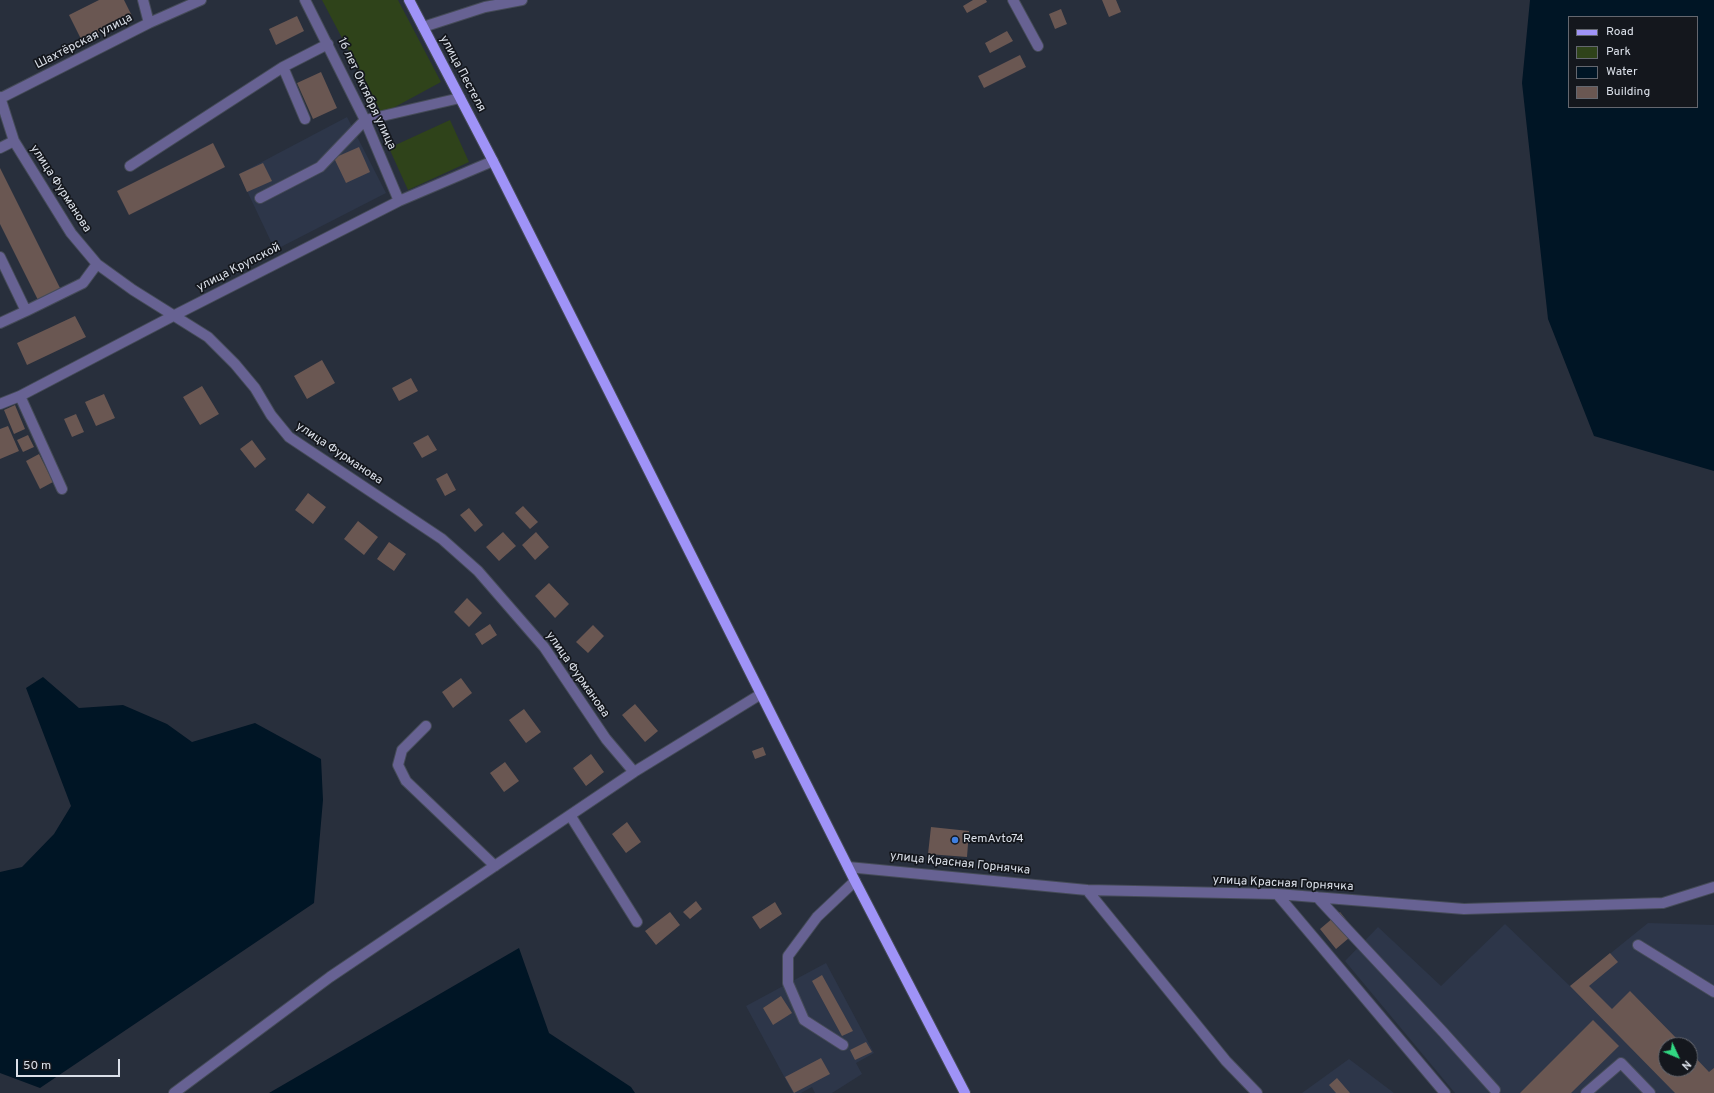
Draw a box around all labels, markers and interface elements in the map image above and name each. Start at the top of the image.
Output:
street label: Шахтёрская улица [33,11,135,73]
legend [1568,16,1698,108]
text: Road [1606,24,1634,40]
street label: улица Пестеля [436,33,488,115]
street label: 16 лет Октября улица [334,36,398,152]
text: Park [1606,44,1631,60]
text: Water [1606,64,1638,80]
text: Building [1606,84,1650,100]
street label: улица Фурманова [26,142,94,236]
street label: улица Крупской [195,241,283,295]
street label: улица Фурманова [293,420,385,488]
street label: улица Фурманова [542,629,612,721]
place label: RemAvto74 [963,833,1024,847]
marker: RemAvto74 [950,835,960,845]
street label: улица Красная Горнячка [889,849,1031,879]
street label: улица Красная Горнячка [1212,873,1354,895]
north arrow [1658,1037,1698,1077]
scale bar [18,1051,122,1077]
text: N [1678,1057,1694,1072]
text: 50 m [23,1058,51,1074]

